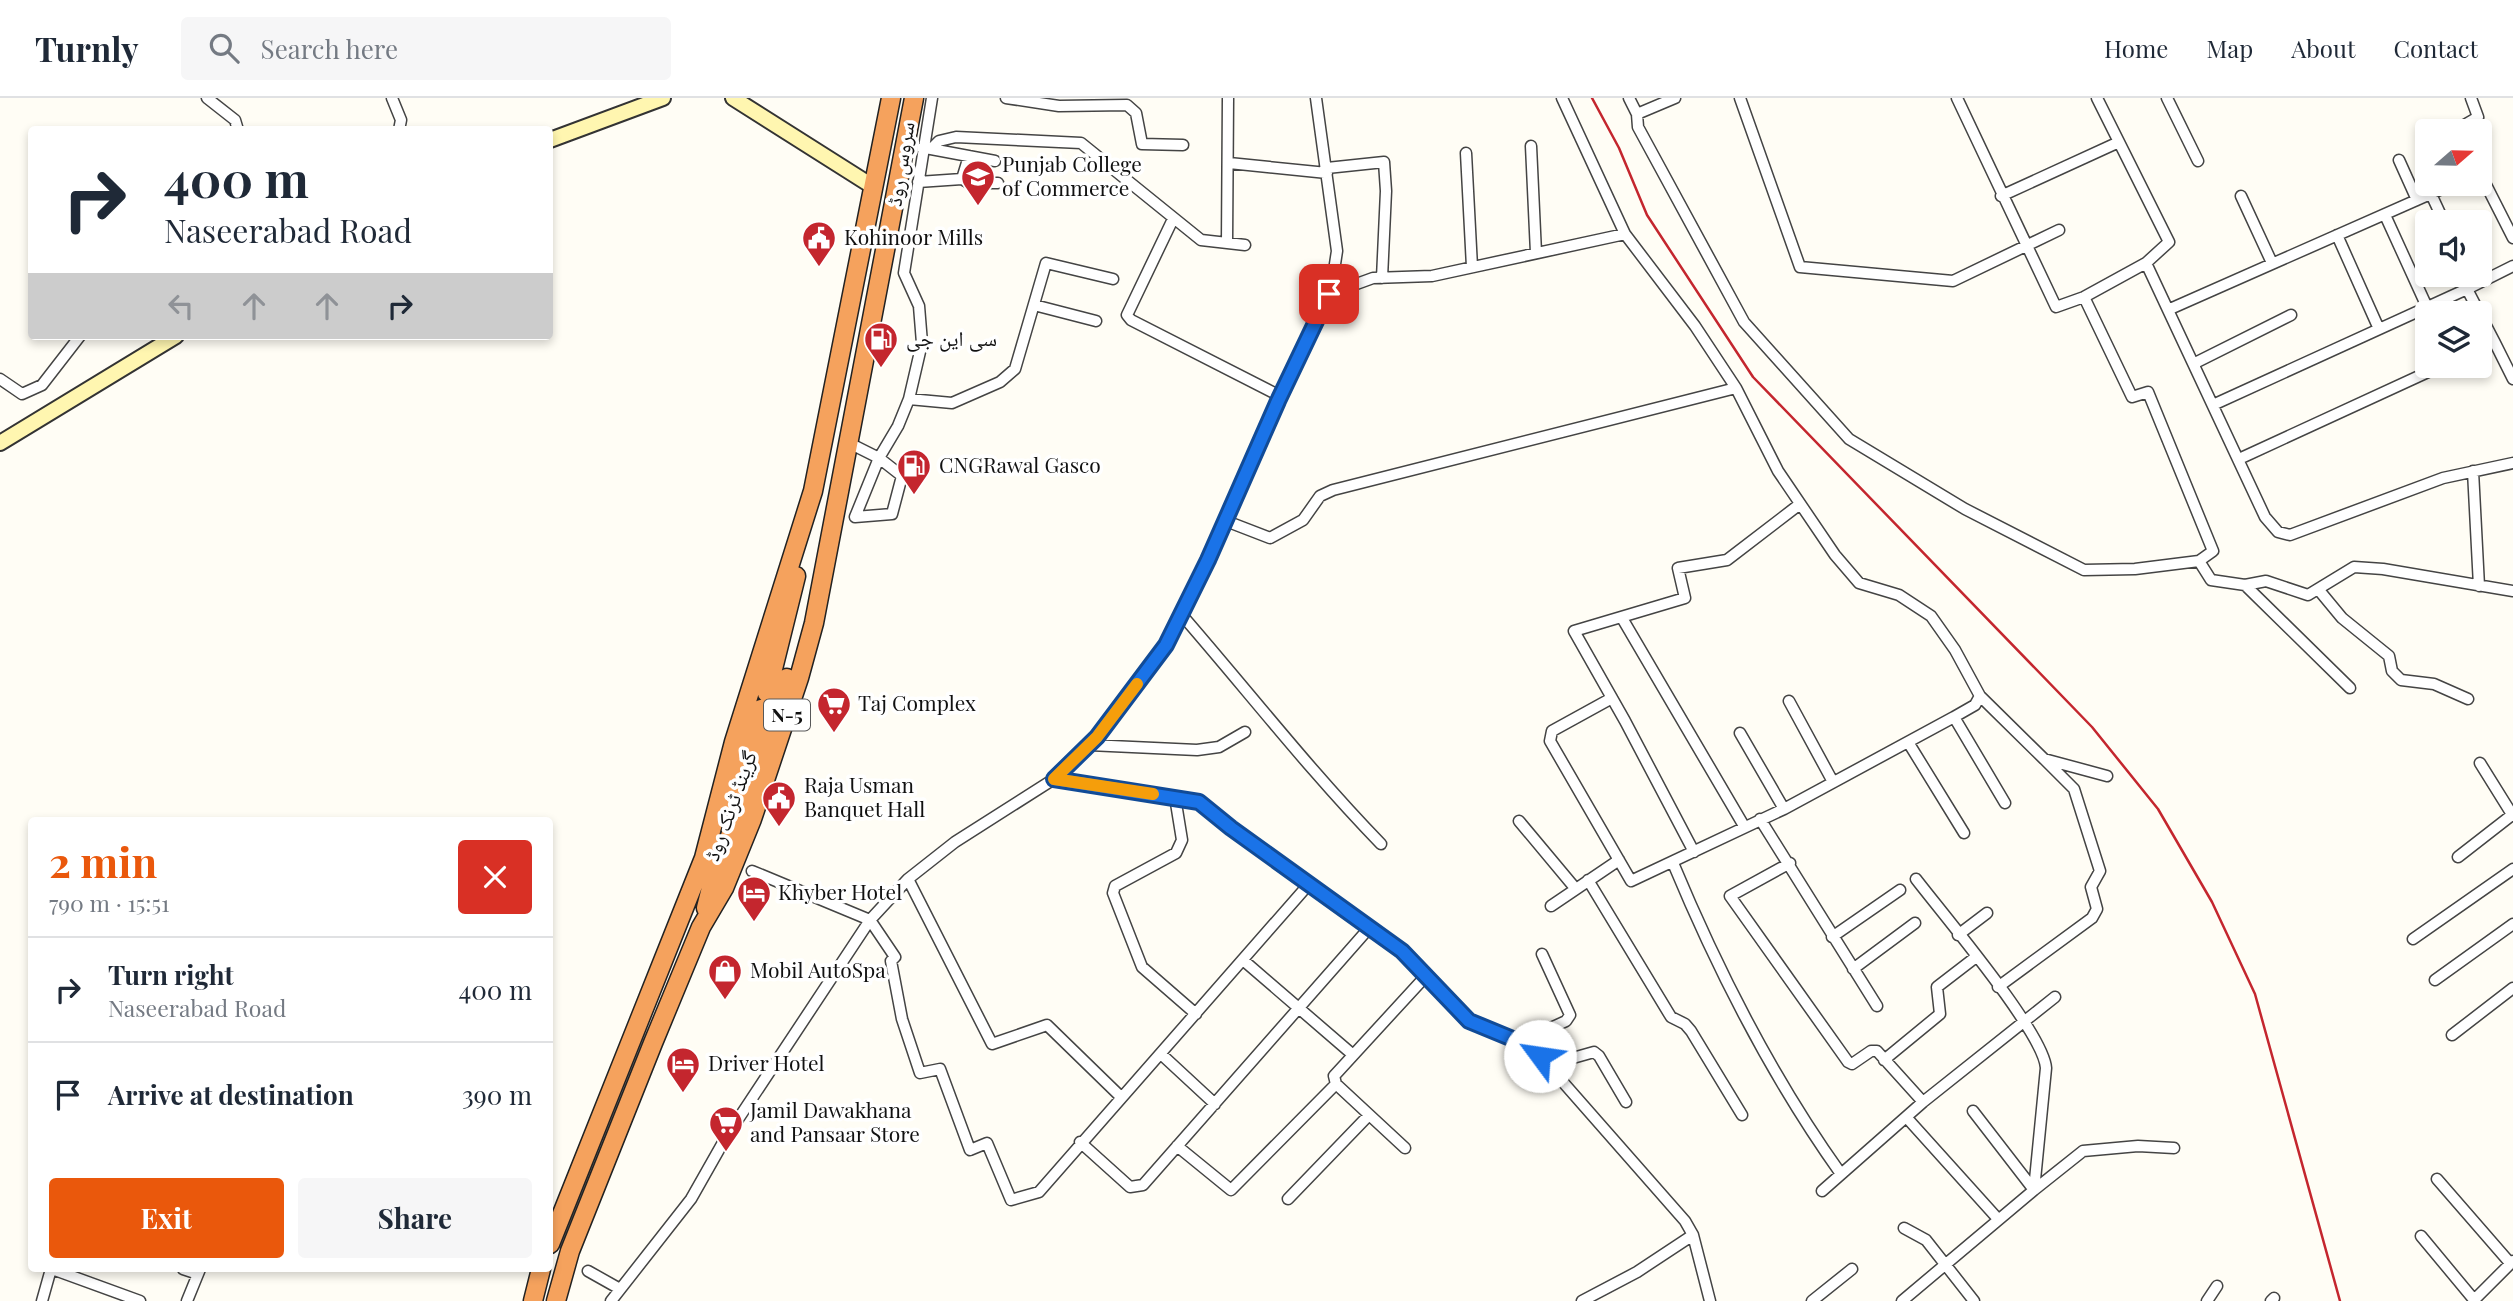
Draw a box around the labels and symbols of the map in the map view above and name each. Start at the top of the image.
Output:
street label: سروس روڈ [879,119,921,208]
north arrow [2415,119,2492,196]
place label: Punjab College of Commerce [1002,149,1142,201]
school or university icon: Punjab College of Commerce [959,158,997,207]
public building icon: Kohinoor Mills [800,219,838,268]
place label: Kohinoor Mills [844,222,983,250]
pin [1299,264,1359,324]
fuel station icon: سی این جی [862,320,900,369]
place label: سی این جی [906,323,997,352]
fuel station icon: CNGRawal Gasco [895,447,933,496]
place label: CNGRawal Gasco [939,450,1101,478]
supermarket icon: Taj Complex [815,685,853,734]
place label: Taj Complex [858,688,976,716]
road number: N-5 [764,700,810,730]
street label: گرینڈ ٹرنک روڈ [696,746,762,864]
place label: Raja Usman Banquet Hall [804,770,925,822]
public building icon: Raja Usman Banquet Hall [760,779,798,828]
hotel icon: Khyber Hotel [735,874,773,923]
place label: Khyber Hotel [778,877,902,905]
shop icon: Mobil AutoSpa [706,952,744,1001]
place label: Mobil AutoSpa [750,955,886,983]
position arrow [1503,1019,1577,1093]
hotel icon: Driver Hotel [664,1045,702,1094]
place label: Driver Hotel [708,1048,825,1076]
place label: Jamil Dawakhana and Pansaar Store [749,1095,920,1147]
supermarket icon: Jamil Dawakhana and Pansaar Store [707,1104,745,1153]

